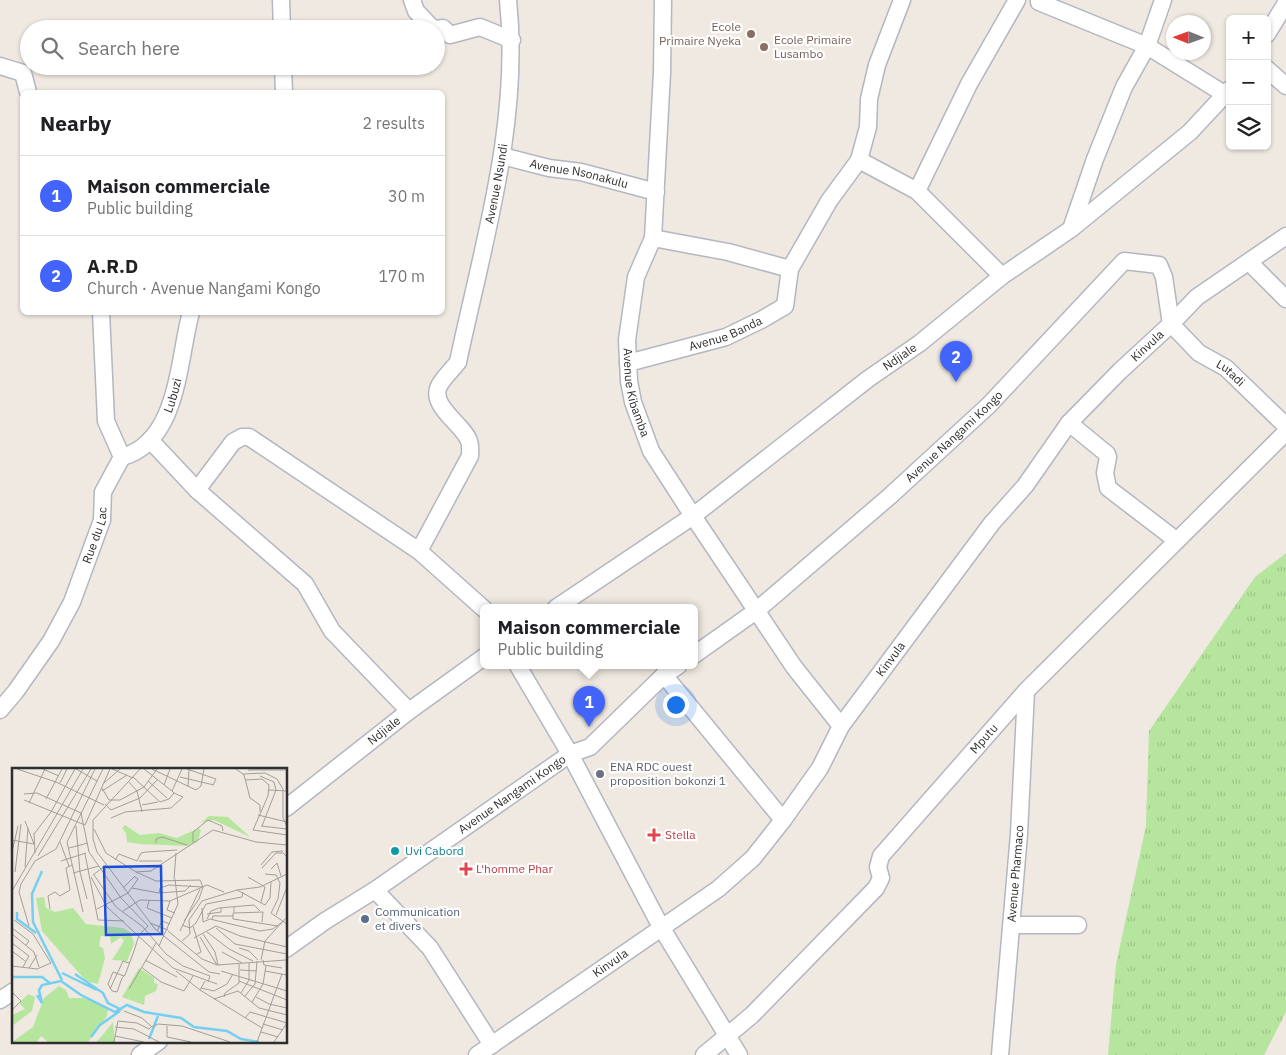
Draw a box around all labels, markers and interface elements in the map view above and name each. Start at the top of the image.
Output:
north arrow [1166,15,1211,60]
map controls [1226,15,1271,150]
button: + [1226,15,1271,60]
place label: Ecole Primaire Nyeka [659,19,742,48]
search box [20,20,445,75]
marker: Ecole Primaire Nyeka [745,28,757,40]
place label: Ecole Primaire Lusambo [774,32,852,61]
icon: search [38,34,66,62]
text: Search here [78,36,180,60]
marker: Ecole Primaire Lusambo [758,41,770,53]
button: − [1226,60,1271,105]
button: layers [1226,105,1271,150]
text: Nearby [40,109,111,137]
text: 2 results [362,113,425,133]
street label: Avenue Nsundi [481,143,510,225]
street label: Avenue Nsonakulu [528,155,630,191]
text: Maison commerciale [87,174,270,198]
text: 1 [51,186,61,206]
text: 30 m [388,186,425,206]
text: Public building [87,198,193,218]
text: A.R.D [87,254,138,278]
text: 2 [51,266,61,286]
text: 170 m [378,266,425,286]
text: Church · Avenue Nangami Kongo [87,278,321,298]
street label: Avenue Banda [687,312,765,354]
street label: Kinvula [1127,326,1167,364]
street label: Ndjiale [880,339,920,373]
pin: 2 [940,341,972,382]
street label: Avenue Kibamba [620,348,653,439]
street label: Lutadi [1214,356,1248,389]
street label: Lubuzi [160,377,184,415]
street label: Avenue Nangami Kongo [902,387,1006,485]
street label: Rue du Lac [79,507,109,566]
popup [480,604,698,669]
text: Maison commerciale [497,615,681,639]
street label: Kinvula [872,638,909,679]
text: Public building [497,639,603,659]
pin: 1 [573,686,605,727]
your location [663,692,689,718]
street label: Ndjiale [364,712,404,748]
street label: Mputu [967,721,1001,756]
street label: Avenue Nangami Kongo [455,751,569,837]
place label: ENA RDC ouest proposition bokonzi 1 [610,759,726,788]
inset map [12,768,288,1042]
marker: ENA RDC ouest proposition bokonzi 1 [594,768,606,780]
street label: Avenue Pharmaco [1003,824,1026,923]
place label: Stella [665,827,696,842]
marker: Stella [647,828,661,842]
place label: Uvi Cabord [405,843,464,858]
marker: Uvi Cabord [389,845,401,857]
place label: L'homme Phar [476,861,553,876]
marker: L'homme Phar [460,863,472,875]
place label: Communication et divers [375,904,460,933]
marker: Communication et divers [359,913,371,925]
street label: Kinvula [589,945,631,980]

